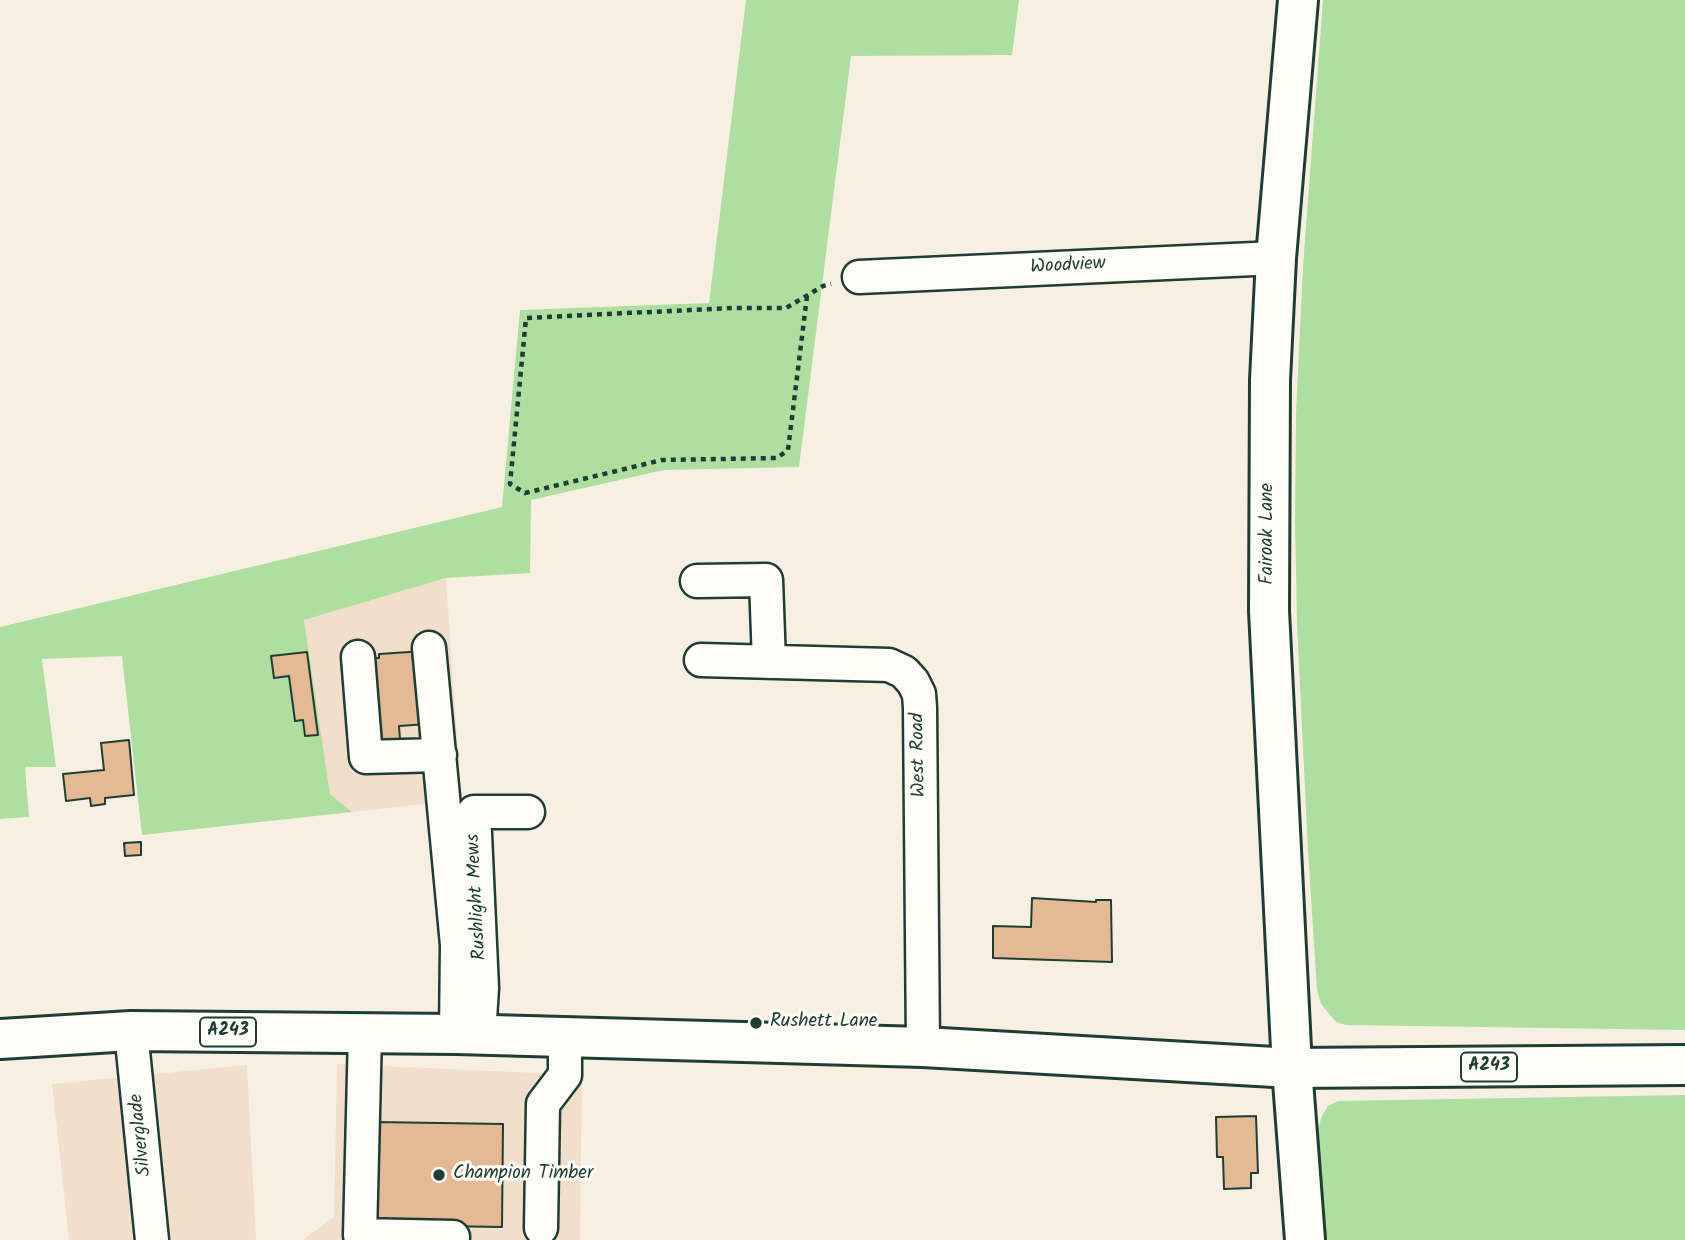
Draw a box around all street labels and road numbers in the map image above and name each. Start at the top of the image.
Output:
street label: Woodview [1030,254,1106,280]
street label: Fairoak Lane [1258,483,1280,585]
street label: West Road [908,713,932,797]
street label: Rushlight Mews [463,833,493,961]
road number: A243 [200,1017,256,1046]
road number: A243 [1461,1052,1517,1082]
street label: Silverglade [126,1093,158,1177]

